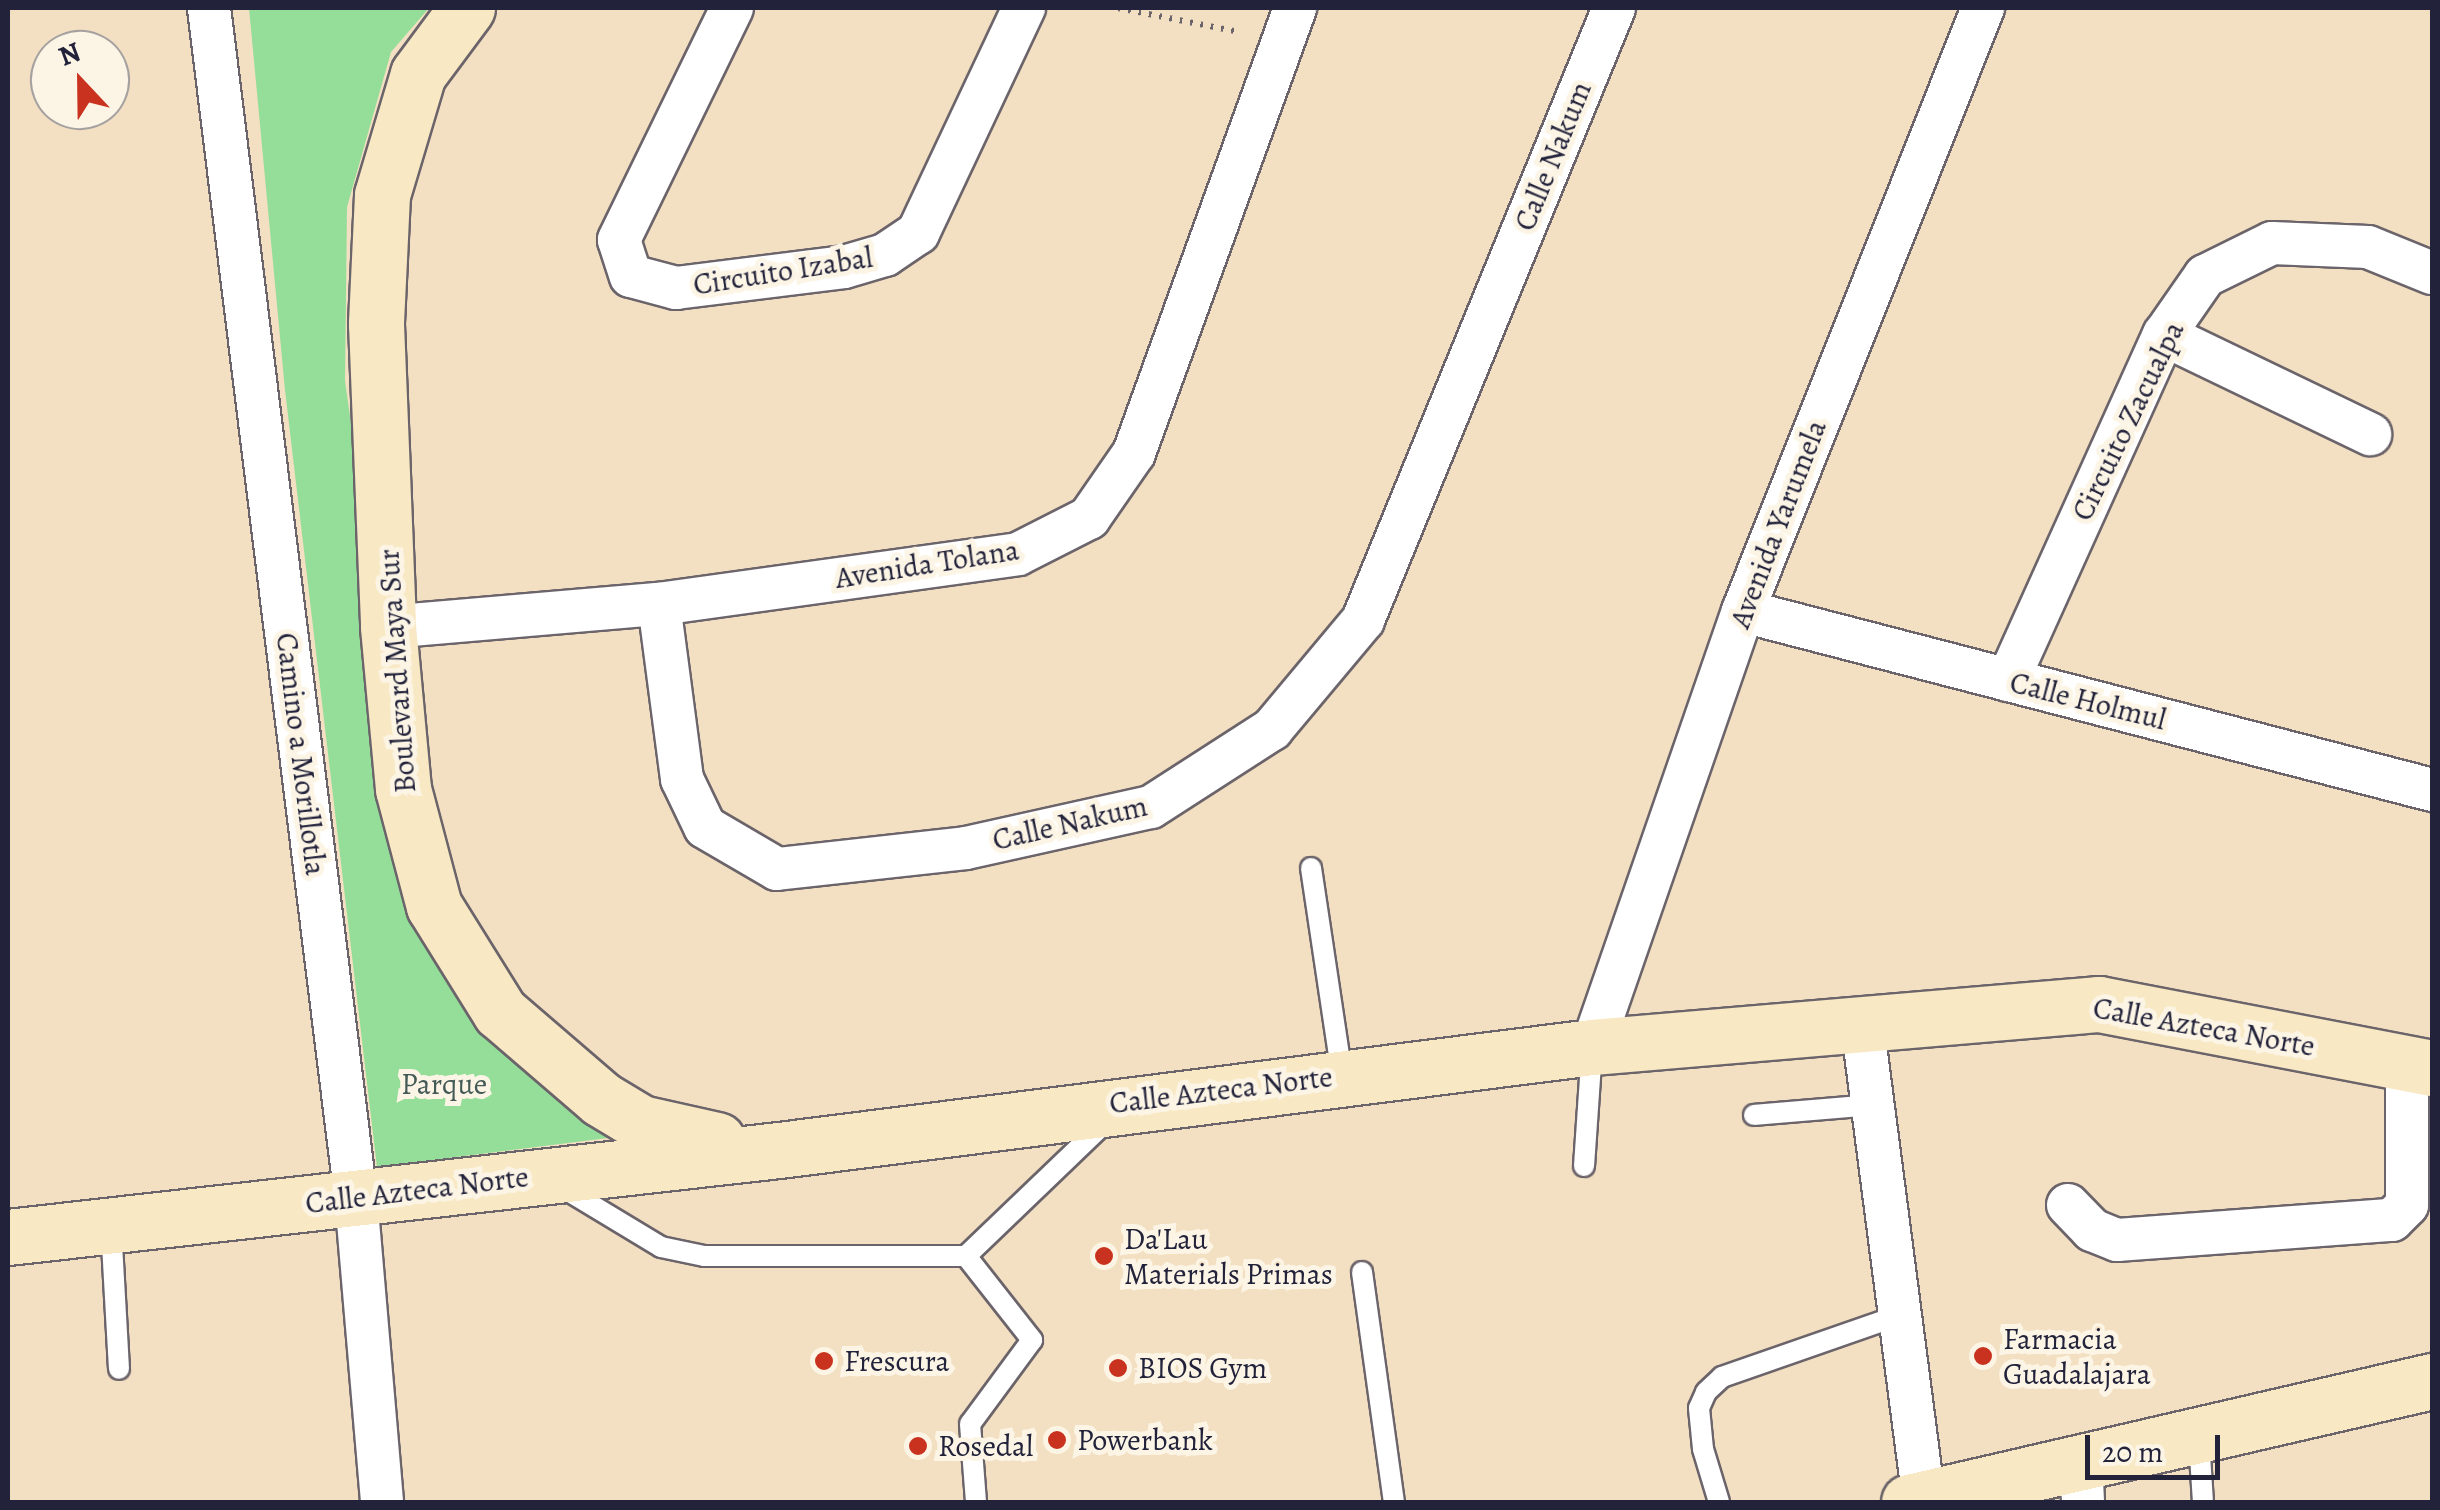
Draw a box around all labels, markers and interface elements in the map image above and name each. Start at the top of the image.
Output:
north arrow [30,30,130,130]
text: N [53,33,86,75]
street label: Calle Nakum [1507,76,1599,236]
street label: Circuito Izabal [691,239,875,303]
street label: Circuito Zacualpa [2064,316,2192,526]
street label: Avenida Yarumela [1722,415,1834,633]
street label: Avenida Tolana [833,532,1021,596]
street label: Boulevard Maya Sur [371,548,423,794]
street label: Camino a Morillotla [268,631,334,877]
street label: Calle Holmul [2006,664,2170,738]
street label: Calle Nakum [989,788,1151,858]
street label: Calle Azteca Norte [2090,990,2318,1064]
street label: Calle Azteca Norte [1107,1058,1335,1122]
park label: Parque [401,1066,487,1102]
street label: Calle Azteca Norte [303,1158,531,1222]
place label: Da'Lau Materials Primas [1124,1221,1333,1292]
marker: Da'Lau Materials Primas [1093,1245,1115,1267]
place label: Farmacia Guadalajara [2003,1321,2151,1392]
place label: Frescura [844,1343,950,1379]
marker: Farmacia Guadalajara [1972,1345,1994,1367]
marker: Frescura [813,1350,835,1372]
place label: BIOS Gym [1138,1350,1267,1386]
marker: BIOS Gym [1107,1357,1129,1379]
scale bar [2090,1415,2225,1477]
place label: Powerbank [1077,1422,1213,1458]
place label: Rosedal [938,1428,1033,1464]
marker: Powerbank [1046,1429,1068,1451]
text: 20 m [2102,1432,2163,1472]
marker: Rosedal [907,1435,929,1457]

